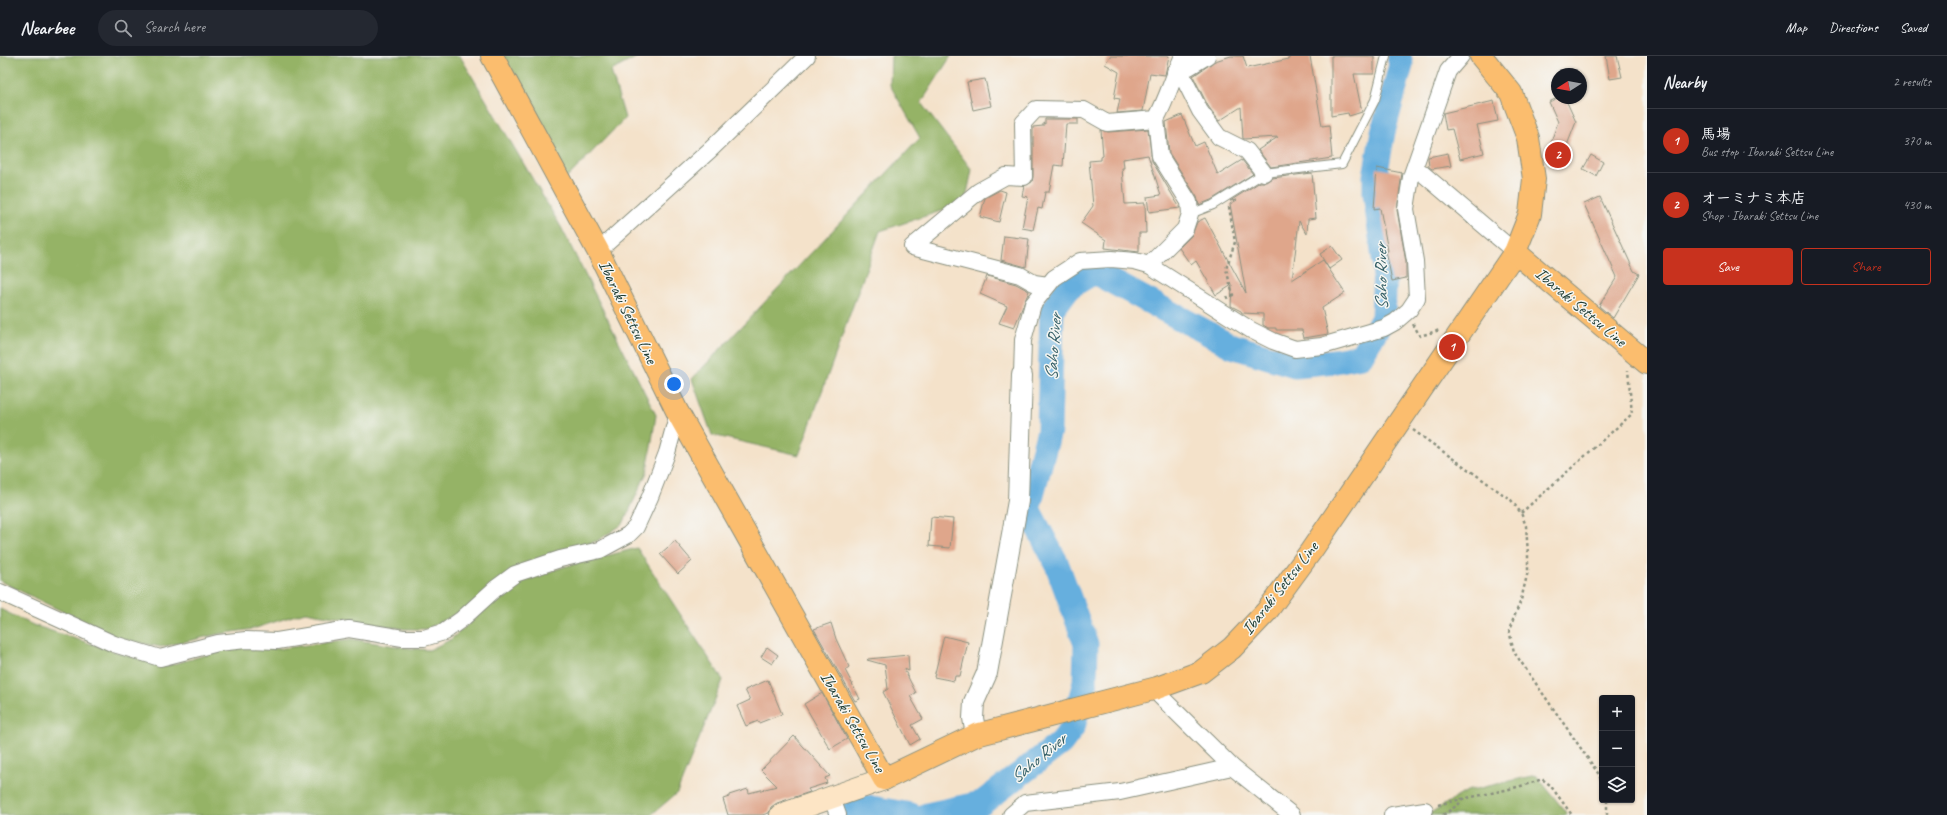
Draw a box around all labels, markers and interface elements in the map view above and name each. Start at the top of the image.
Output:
search box [98,10,378,46]
text: Nearbee [20,16,74,40]
icon: search [112,17,134,39]
text: Search here [144,18,205,37]
text: Map [1786,19,1807,36]
text: Directions [1829,19,1878,36]
text: Saved [1900,19,1927,36]
north arrow [1551,68,1587,104]
text: Nearby [1663,72,1706,93]
text: 2 results [1893,74,1931,90]
text: 馬場 [1701,125,1731,144]
text: 1 [1673,133,1679,149]
text: 370 m [1903,133,1931,149]
pin: 2 [1545,140,1571,170]
text: Bus stop · Ibaraki Settsu Line [1701,144,1833,160]
text: オーミナミ本店 [1701,189,1806,208]
text: 2 [1673,197,1679,213]
text: 430 m [1903,197,1931,213]
text: Shop · Ibaraki Settsu Line [1701,208,1818,224]
water label: Saho River [1369,240,1393,310]
button: Save [1663,248,1793,285]
button: Share [1801,248,1931,285]
street label: Ibaraki Settsu Line [594,257,663,369]
street label: Ibaraki Settsu Line [1531,263,1632,352]
water label: Saho River [1040,310,1067,381]
pin: 1 [1439,332,1465,362]
your location [664,374,684,394]
street label: Ibaraki Settsu Line [1237,536,1324,639]
street label: Ibaraki Settsu Line [816,668,891,777]
map controls [1599,695,1635,803]
button: + [1599,695,1635,731]
water label: Saho River [1006,726,1073,788]
button: − [1599,731,1635,767]
button: layers [1599,767,1635,803]

